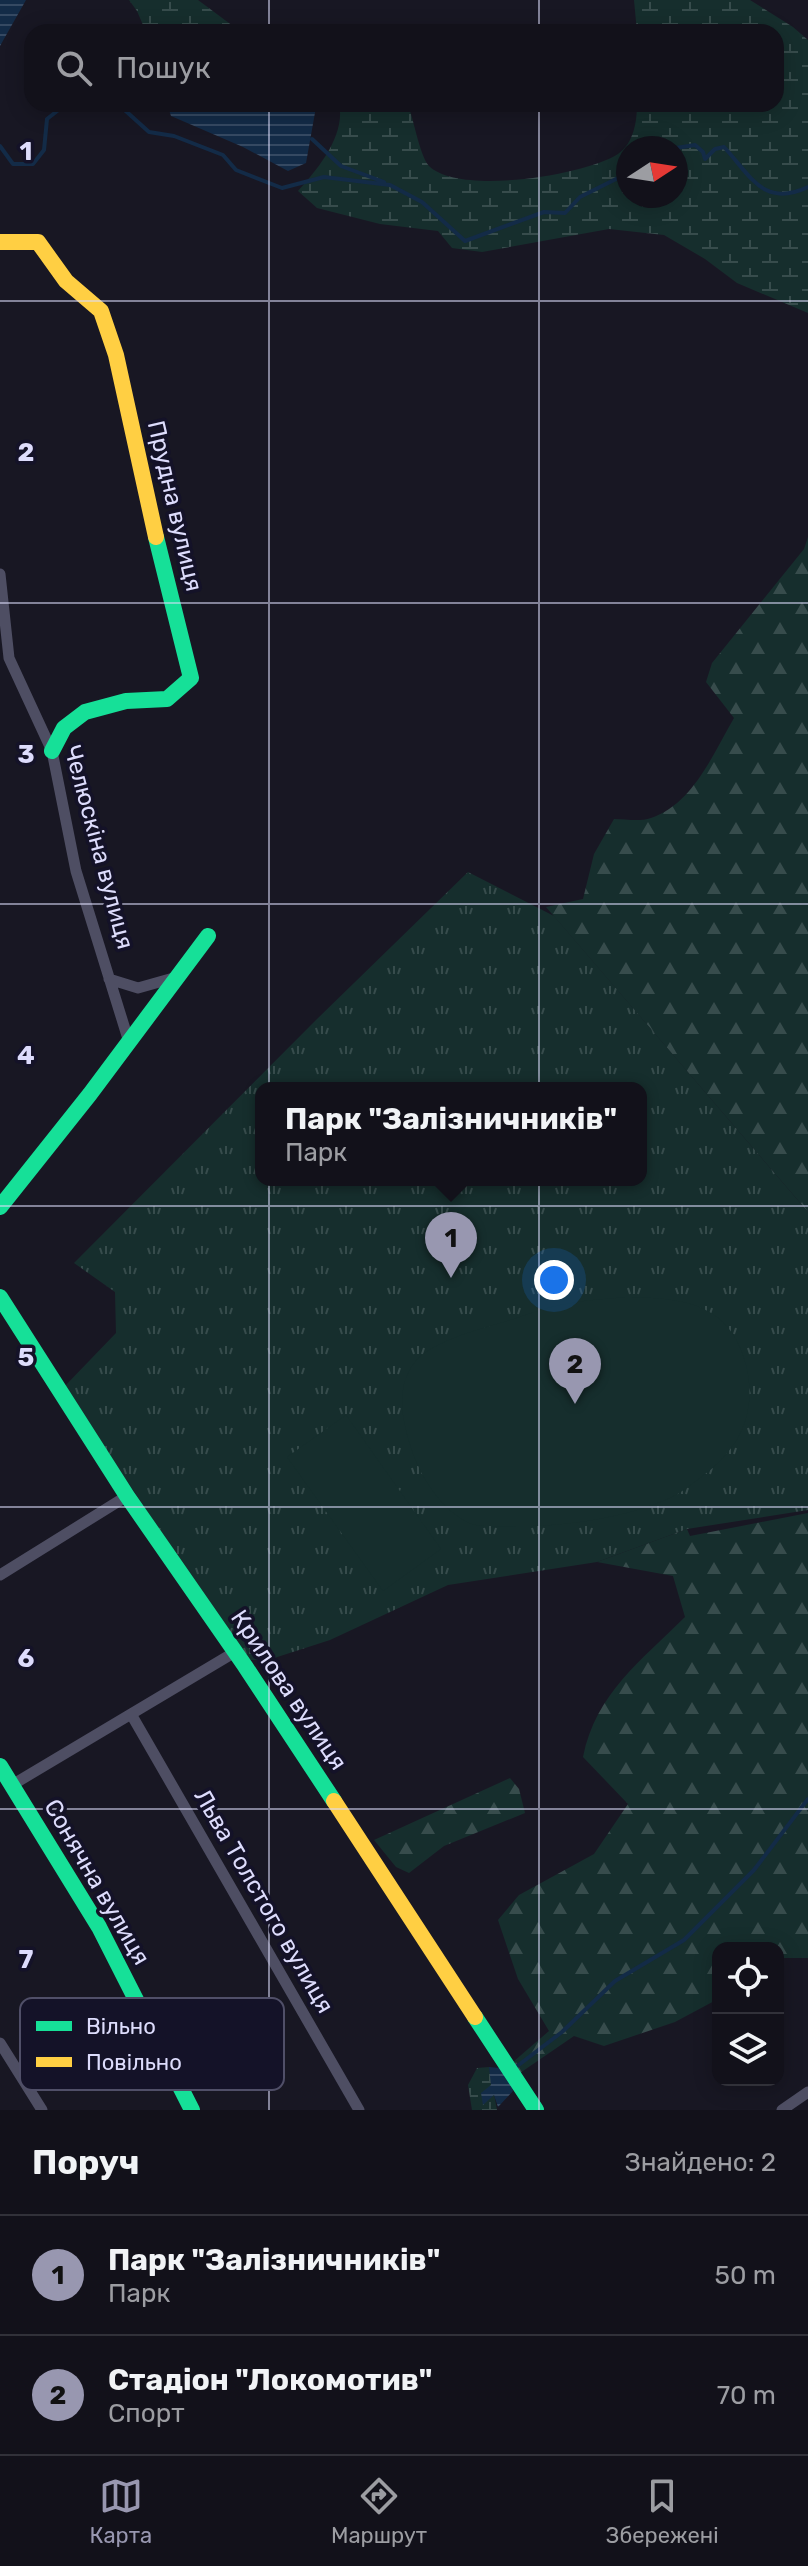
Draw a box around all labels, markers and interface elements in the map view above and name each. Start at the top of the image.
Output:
search box [24,24,784,112]
icon: search [52,46,96,90]
text: Пошук [116,50,211,86]
text: 1 [20,136,32,167]
north arrow [616,136,688,208]
street label: Прудна вулиця [142,418,208,594]
text: 2 [18,437,34,468]
text: 3 [17,739,35,770]
street label: Челюскіна вулиця [58,742,140,952]
text: 4 [17,1040,35,1071]
popup [255,1082,647,1186]
text: Парк "Залізничників" [285,1101,617,1137]
text: Парк [285,1137,347,1168]
pin: 1 [425,1212,477,1278]
your location [534,1260,574,1300]
pin: 2 [549,1338,601,1404]
text: 5 [18,1342,34,1373]
street label: Крилова вулиця [225,1605,353,1775]
text: 6 [18,1643,35,1674]
street label: Льва Толстого вулиця [188,1784,340,2018]
street label: Сонячна вулиця [38,1794,156,1970]
map controls [712,1942,784,2086]
button: locate [712,1942,784,2014]
text: 7 [19,1944,34,1975]
legend [20,1998,284,2090]
text: Вільно [86,2013,156,2040]
button: layers [712,2014,784,2086]
text: Повільно [86,2049,182,2076]
text: Поруч [32,2142,140,2183]
text: Знайдено: 2 [625,2147,776,2178]
text: Парк "Залізничників" [108,2242,440,2278]
text: 1 [52,2260,64,2291]
text: 50 m [715,2260,776,2291]
text: Парк [108,2278,170,2309]
text: Стадіон "Локомотив" [108,2362,432,2398]
text: 2 [50,2380,66,2411]
text: 70 m [717,2380,776,2411]
text: Спорт [108,2398,184,2429]
tab: Карта [89,2474,152,2549]
tab: Маршрут [331,2474,427,2549]
tab: Збережені [606,2474,719,2549]

